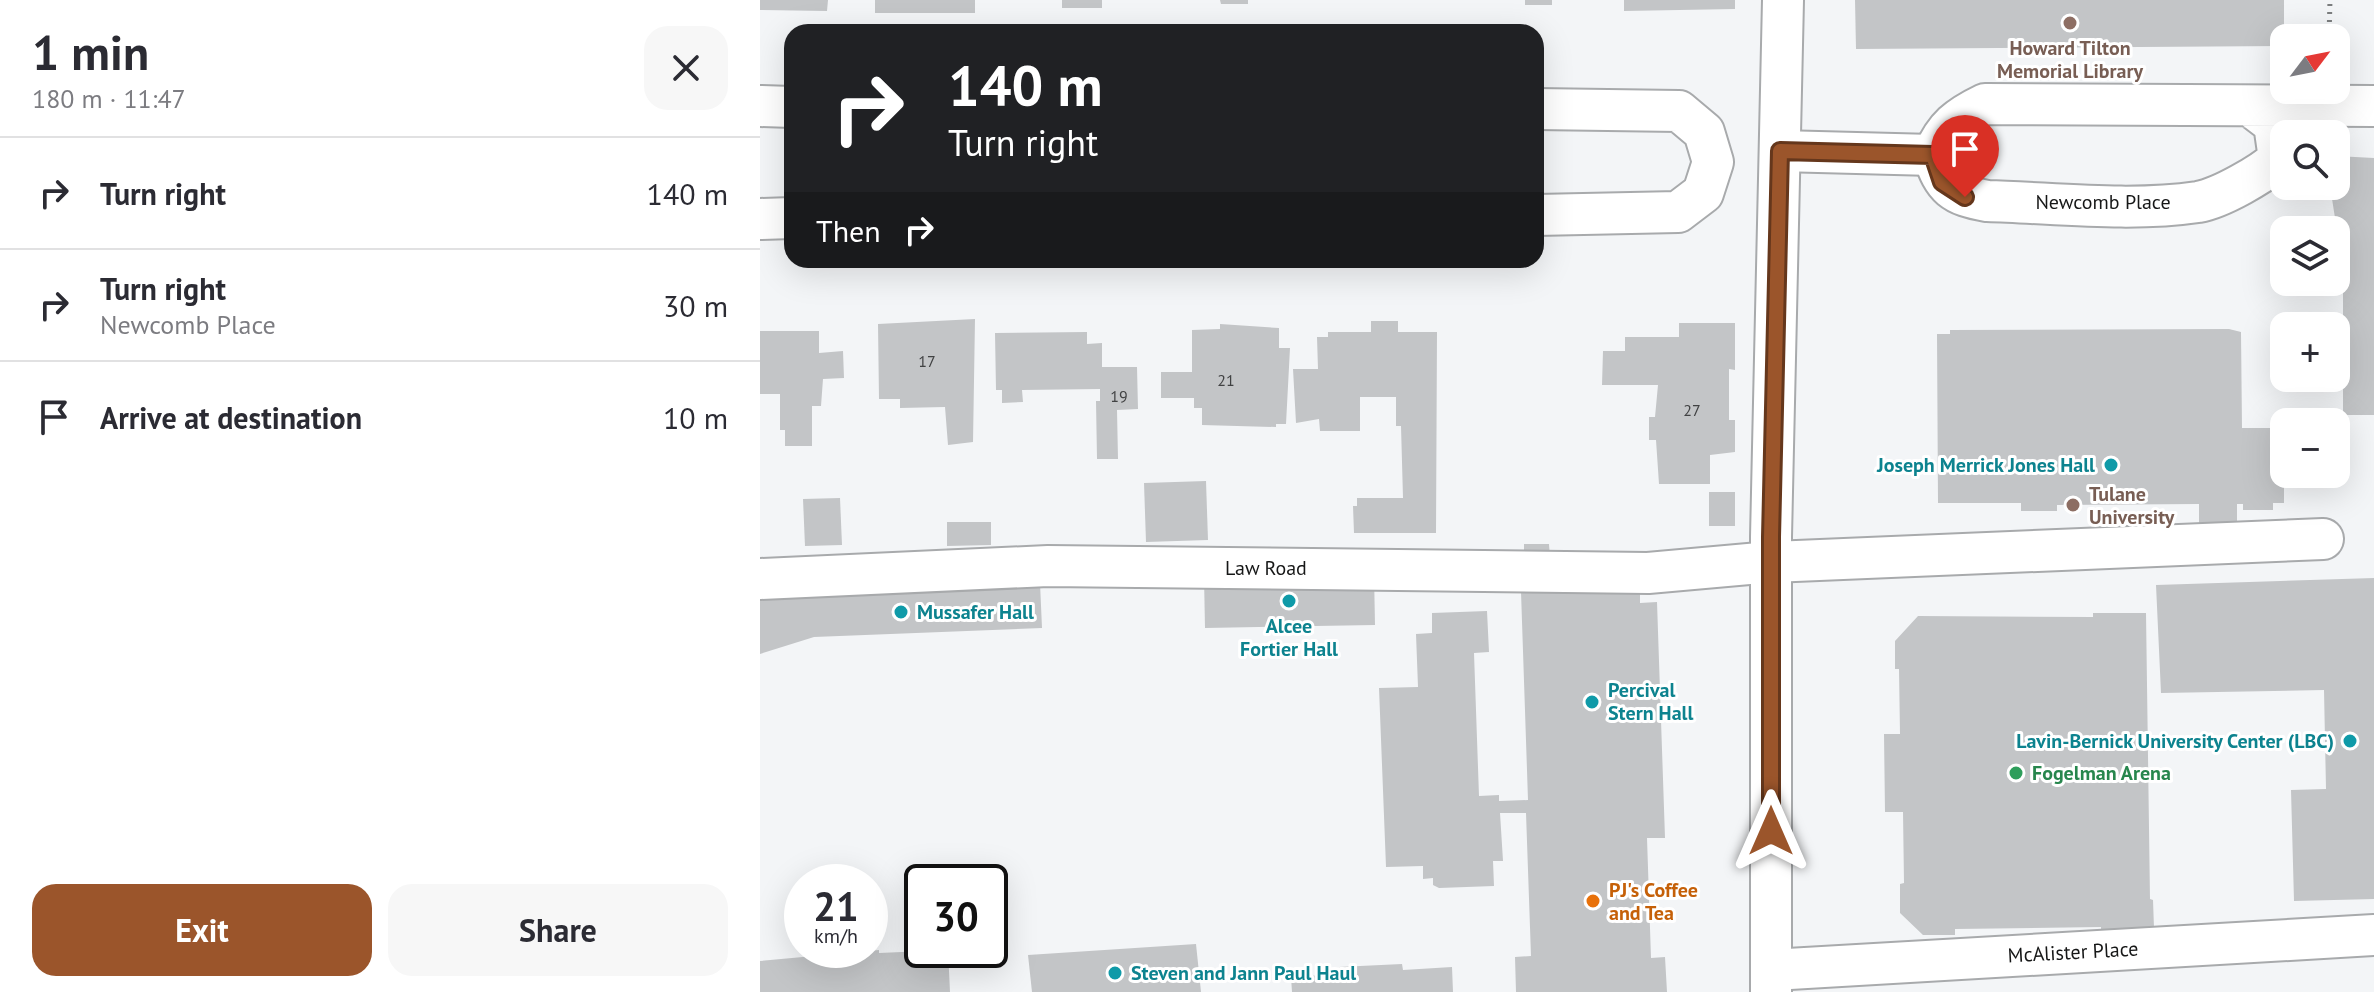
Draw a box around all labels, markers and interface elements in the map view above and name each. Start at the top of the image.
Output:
marker: Howard Tilton Memorial Library [2061,14,2079,32]
text: 1 min [32,21,149,83]
north arrow [2270,24,2350,104]
map controls [2270,24,2350,488]
button: close [644,26,728,110]
place label: Howard Tilton Memorial Library [1997,35,2144,84]
text: 140 m [948,49,1103,121]
icon: right [816,56,920,160]
text: 180 m · 11:47 [32,82,186,115]
pin [1931,115,1999,197]
text: Turn right [948,119,1098,166]
button: search [2270,120,2350,200]
icon: arrive [1943,127,1987,171]
icon: right [32,171,76,215]
text: Turn right [100,174,226,213]
text: 140 m [647,174,728,213]
street label: Newcomb Place [2035,189,2171,215]
icon: right [897,208,941,252]
text: Then [816,211,881,250]
button: layers [2270,216,2350,296]
text: Turn right [100,269,226,308]
icon: right [32,283,76,327]
text: 30 m [663,286,728,325]
text: Newcomb Place [100,308,276,341]
button: + [2270,312,2350,392]
house number: 17 [918,351,936,371]
house number: 21 [1217,370,1235,390]
house number: 19 [1110,386,1128,406]
icon: arrive [32,395,76,439]
text: Arrive at destination [100,398,362,437]
text: 10 m [663,398,728,437]
house number: 27 [1683,400,1701,420]
button: − [2270,408,2350,488]
place label: Joseph Merrick Jones Hall [1876,452,2095,478]
marker: Joseph Merrick Jones Hall [2102,456,2120,474]
place label: Tulane University [2089,481,2175,530]
marker: Tulane University [2064,496,2082,514]
street label: Law Road [1225,555,1307,581]
marker: Alcee Fortier Hall [1280,592,1298,610]
place label: Mussafer Hall [917,599,1034,625]
marker: Mussafer Hall [892,603,910,621]
place label: Alcee Fortier Hall [1240,613,1338,662]
place label: Percival Stern Hall [1608,677,1693,726]
marker: Percival Stern Hall [1583,693,1601,711]
place label: Lavin-Bernick University Center (LBC) [2016,728,2334,754]
marker: Lavin-Bernick University Center (LBC) [2341,732,2359,750]
place label: Fogelman Arena [2032,760,2171,786]
marker: Fogelman Arena [2007,764,2025,782]
position arrow [1729,789,1813,873]
speed limit sign: 30 [904,864,1008,968]
place label: PJ's Coffee and Tea [1609,877,1698,926]
text: 21 [813,880,859,932]
button: Exit [32,884,372,976]
button: Share [388,884,728,976]
marker: PJ's Coffee and Tea [1584,892,1602,910]
text: km/h [814,923,858,949]
street label: McAlister Place [2007,936,2139,968]
place label: Steven and Jann Paul Haul [1131,960,1356,986]
marker: Steven and Jann Paul Haul [1106,964,1124,982]

